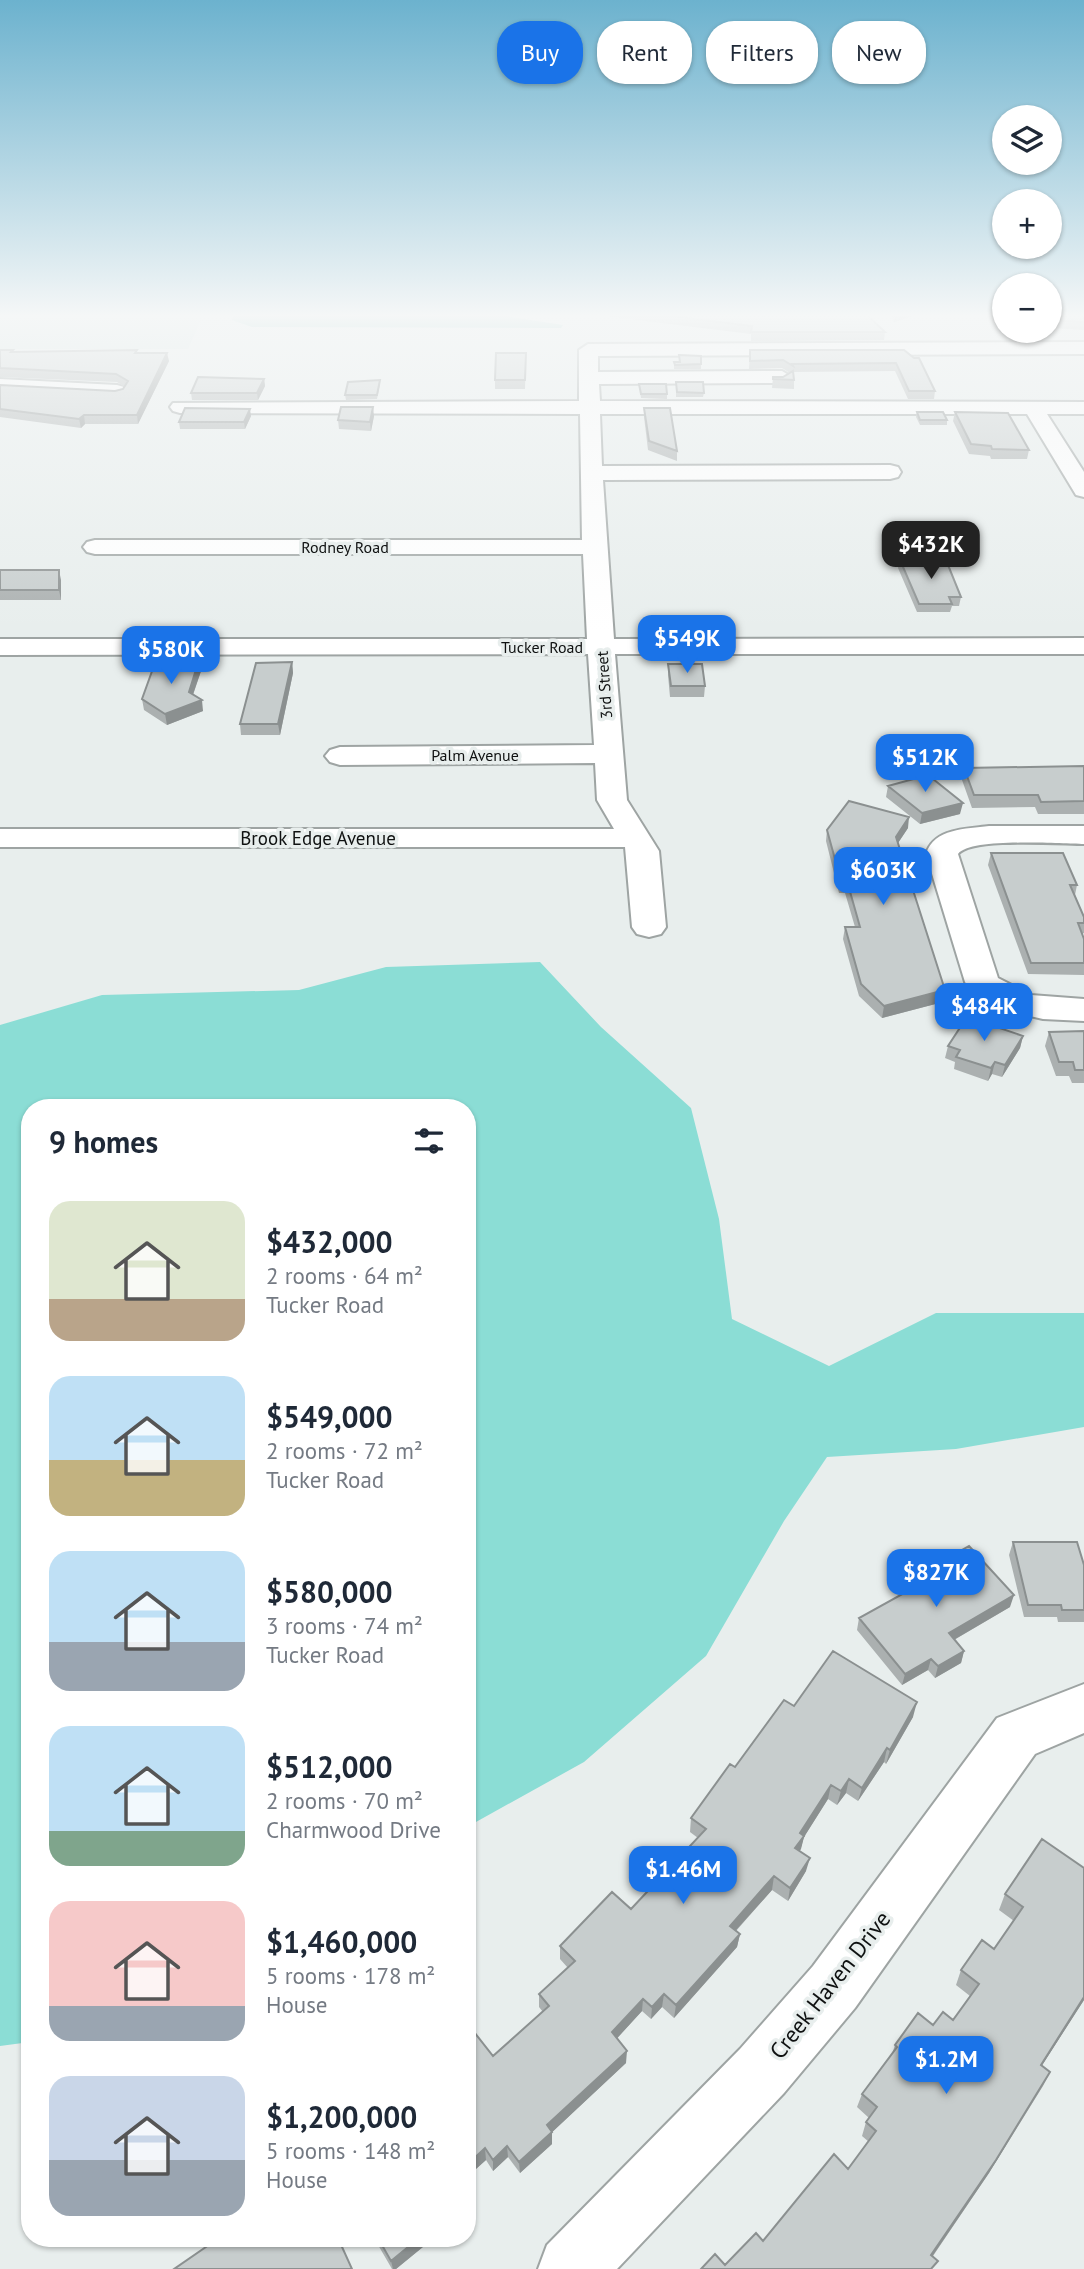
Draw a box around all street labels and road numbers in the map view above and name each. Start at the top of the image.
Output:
street label: Rodney Road [301,537,389,557]
street label: Tucker Road [501,637,583,657]
street label: 3rd Street [592,650,616,720]
street label: Palm Avenue [431,745,519,765]
street label: Brook Edge Avenue [240,826,396,850]
street label: Creek Haven Drive [763,1905,896,2064]

